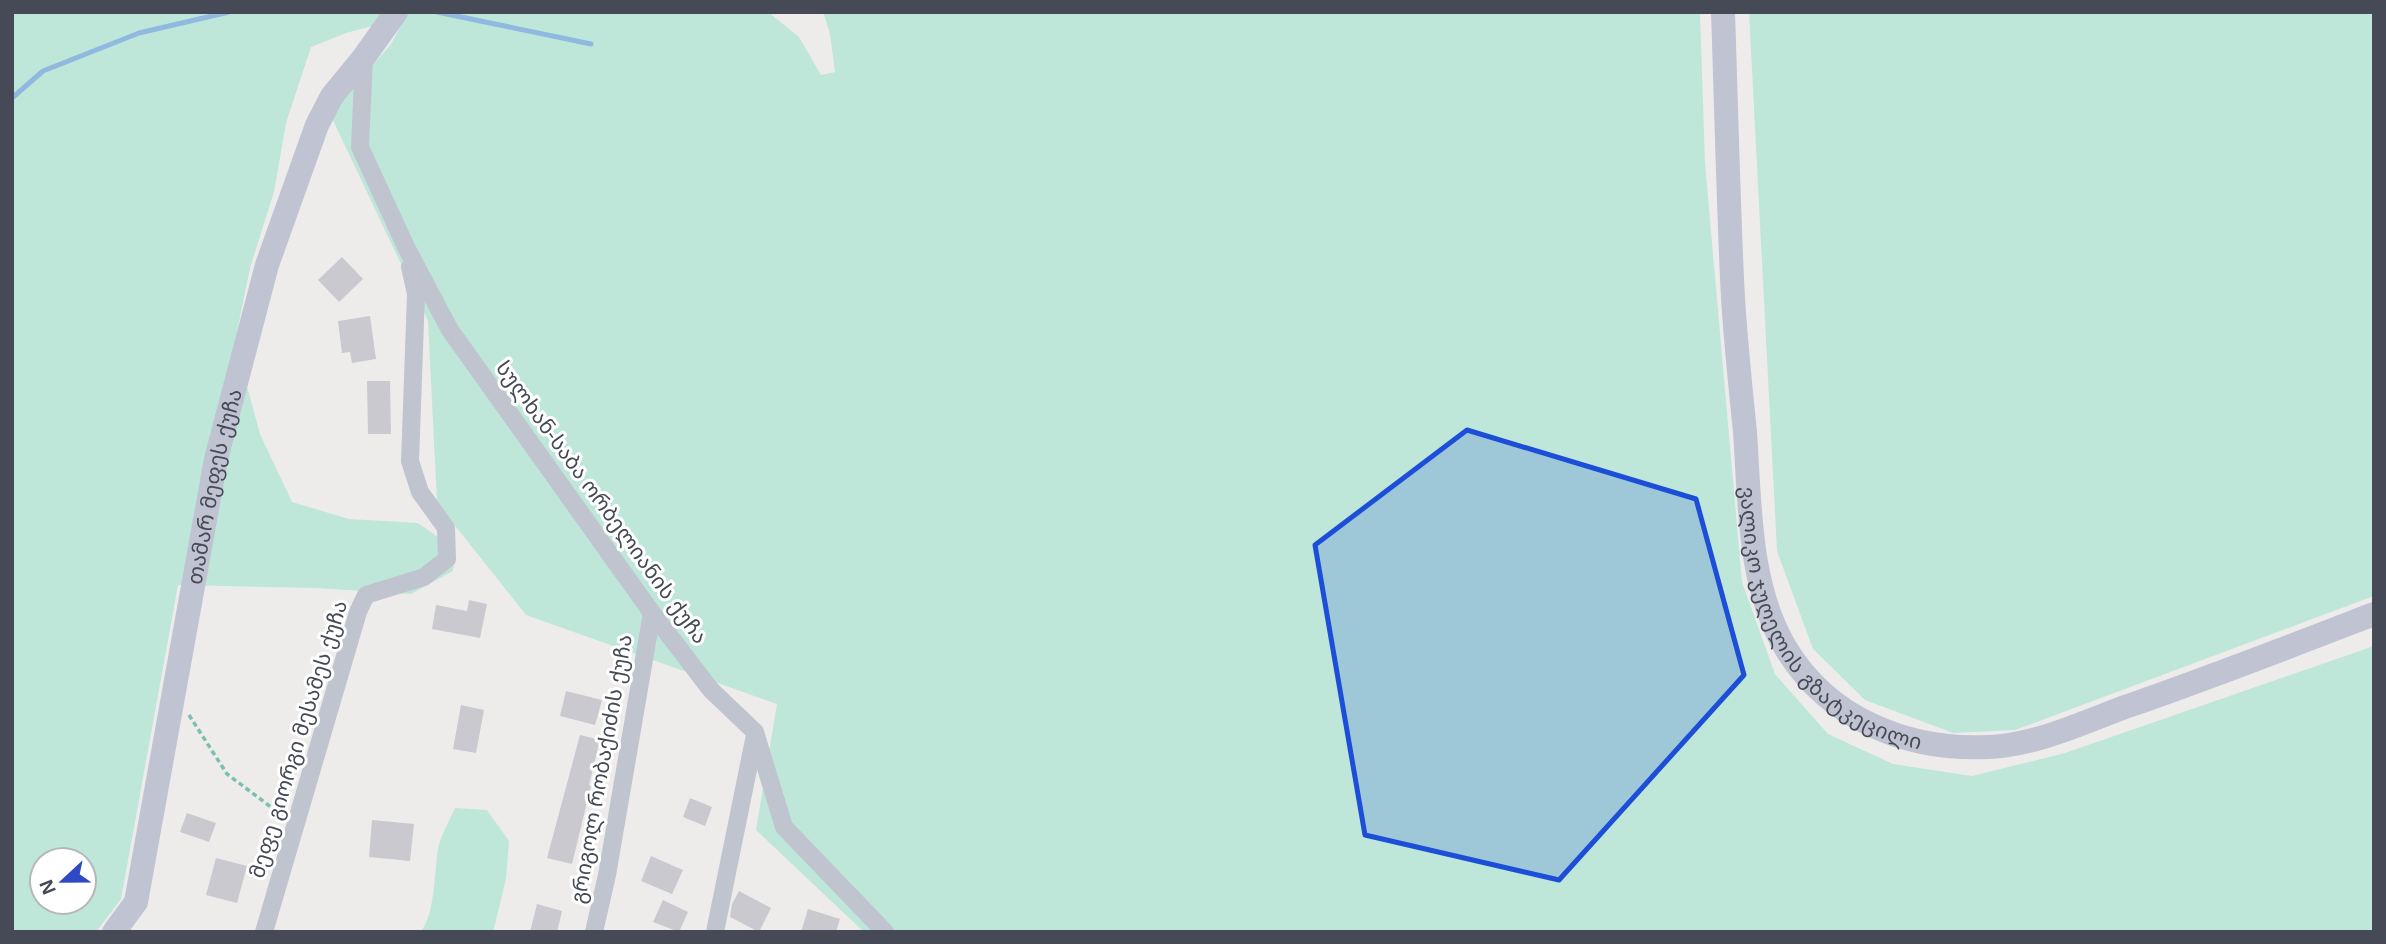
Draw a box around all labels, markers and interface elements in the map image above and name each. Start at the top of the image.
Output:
street label: სულხან-საბა ორბელიანის ქუჩა [490,356,712,649]
street label: თამარ მეფეს ქუჩა [182,386,246,586]
street label: ვალიკო ჯუღელის გზატკეცილი [1736,486,1924,753]
street label: მეფე გიორგი მესამეს ქუჩა [245,597,352,881]
street label: გრიგოლ რობაქიძის ქუჩა [566,633,638,906]
north arrow [28,846,98,916]
text: N [35,877,60,897]

